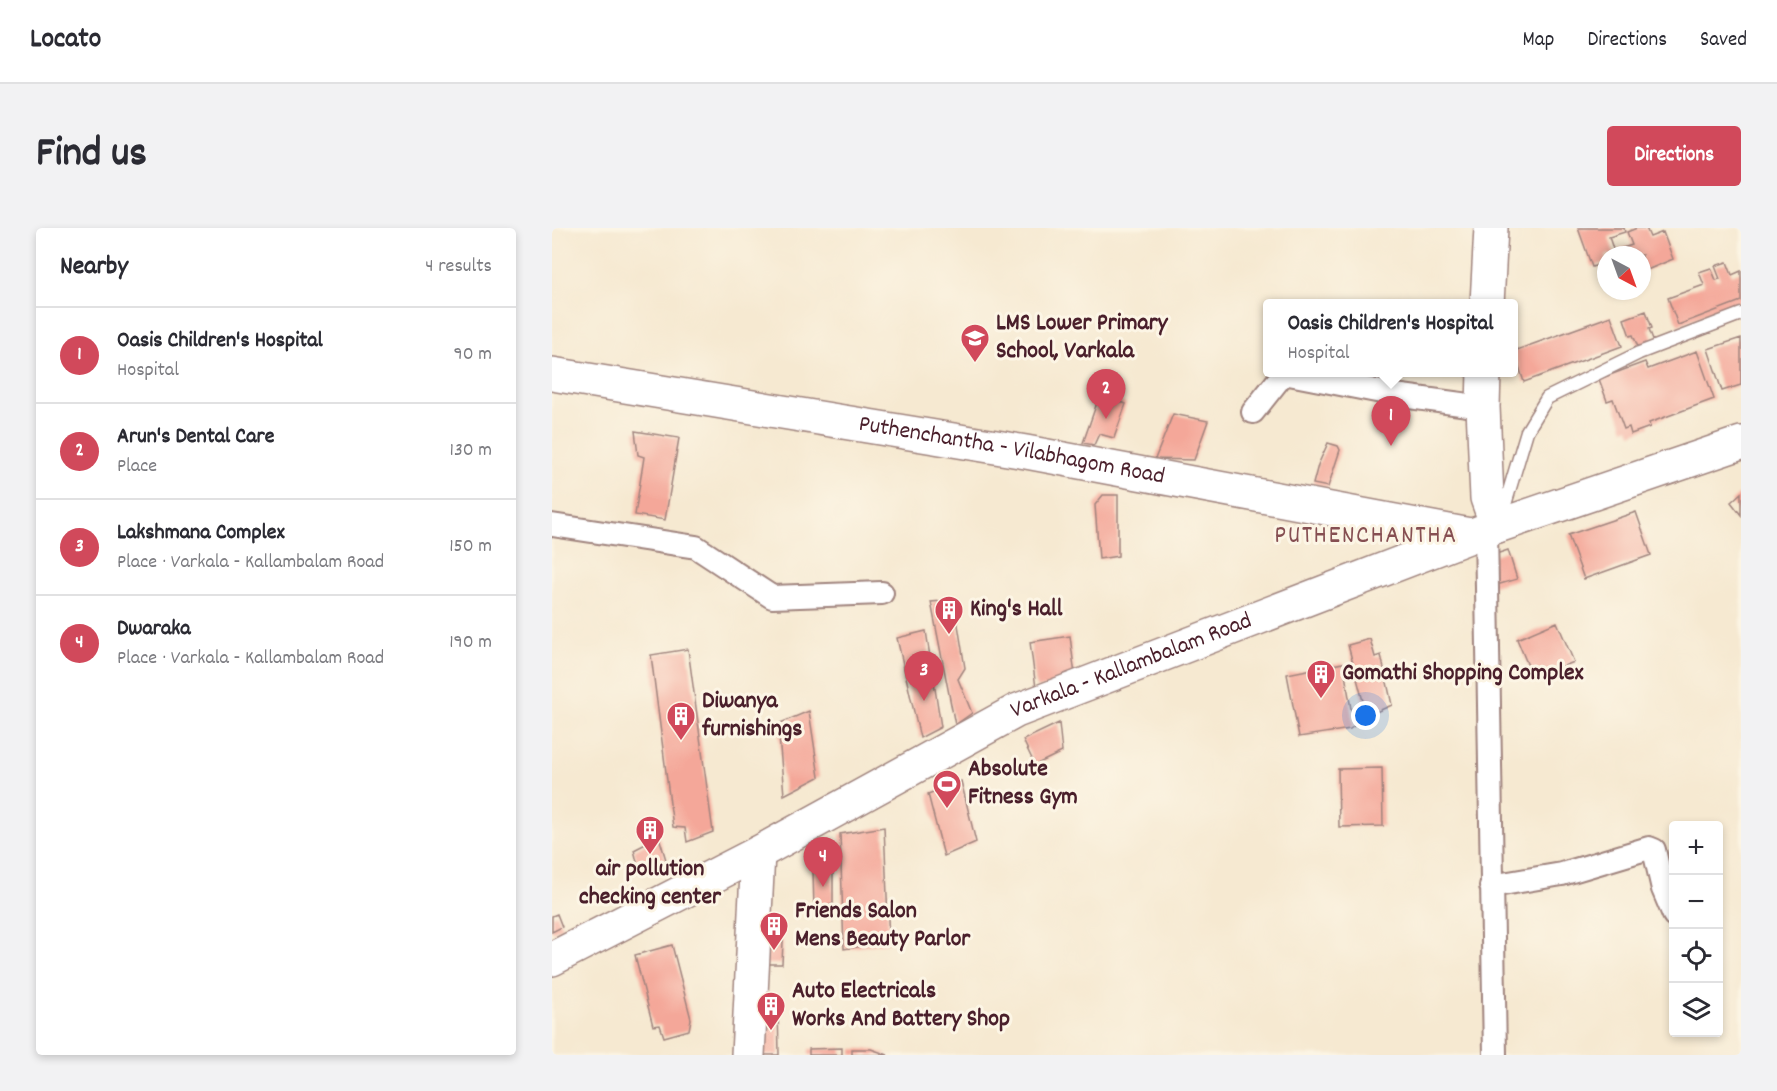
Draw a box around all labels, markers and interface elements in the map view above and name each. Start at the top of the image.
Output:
text: Locato [30,21,101,61]
text: Map [1523,26,1554,56]
text: Directions [1587,26,1667,56]
text: Saved [1700,26,1747,56]
text: Find us [36,126,147,186]
button: Directions [1607,126,1741,186]
north arrow [1597,246,1651,300]
text: Nearby [60,249,128,286]
text: 4 results [425,253,492,281]
popup [1263,299,1518,377]
place label: LMS Lower Primary School, Varkala [996,307,1169,369]
text: Oasis Children's Hospital [1288,309,1493,340]
school or university icon: LMS Lower Primary School, Varkala [959,322,991,364]
text: Oasis Children's Hospital [117,326,323,357]
text: Hospital [1288,340,1350,368]
text: 1 [77,341,82,369]
text: 90 m [454,341,492,369]
text: Hospital [117,357,179,385]
pin: 2 [1086,370,1126,419]
pin: 1 [1372,396,1410,446]
street label: Puthenchantha - Vilabhagom Road [856,408,1167,495]
text: Arun's Dental Care [117,422,274,453]
text: 2 [75,437,84,465]
text: 130 m [450,437,492,465]
text: Place [117,453,157,481]
text: Lakshmana Complex [117,518,285,549]
district label: PUTHENCHANTHA [1274,518,1458,555]
text: 3 [75,533,84,561]
text: 150 m [449,533,492,561]
text: Place · Varkala - Kallambalam Road [117,549,384,577]
place label: King's Hall [970,593,1063,627]
building icon: King's Hall [933,594,965,636]
street label: Varkala - Kallambalam Road [1006,605,1257,728]
text: Dwaraka [117,614,191,645]
text: 4 [75,629,84,657]
text: 190 m [449,629,492,657]
text: Place · Varkala - Kallambalam Road [117,645,384,673]
pin: 3 [904,652,944,701]
place label: Gomathi Shopping Complex [1342,657,1584,691]
building icon: Gomathi Shopping Complex [1305,658,1337,700]
place label: Diwanya furnishings [701,685,802,747]
building icon: Diwanya furnishings [665,700,697,742]
your location [1351,701,1380,730]
place label: Absolute Fitness Gym [968,753,1078,815]
sports icon: Absolute Fitness Gym [931,768,963,810]
building icon: air pollution checking center [634,814,666,856]
map controls [1669,821,1723,1037]
button: + [1669,821,1723,875]
pin: 4 [804,838,842,887]
place label: air pollution checking center [579,853,722,915]
button: − [1669,875,1723,929]
place label: Friends Salon Mens Beauty Parlor [795,895,971,957]
building icon: Friends Salon Mens Beauty Parlor [758,910,790,952]
button: locate [1669,929,1723,983]
place label: Auto Electricals Works And Battery Shop [792,975,1010,1037]
button: layers [1669,983,1723,1037]
building icon: Auto Electricals Works And Battery Shop [755,990,787,1032]

